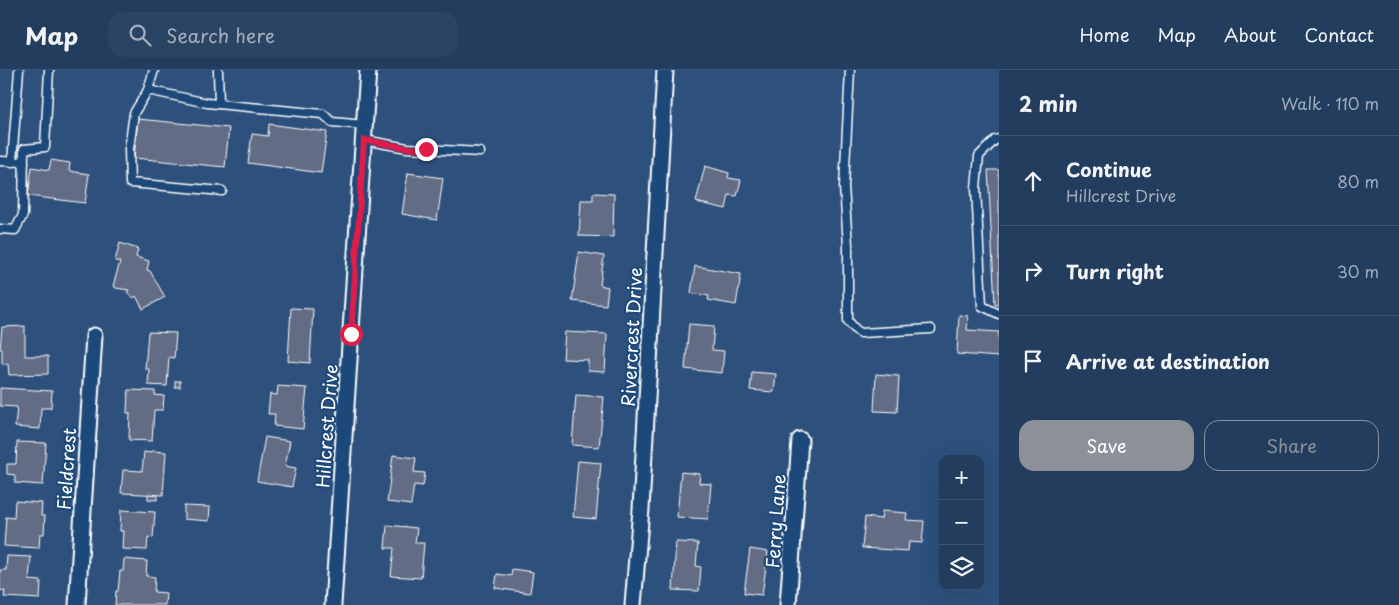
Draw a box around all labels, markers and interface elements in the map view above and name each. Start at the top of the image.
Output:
search box [108,12,458,57]
text: Map [25,17,78,53]
icon: search [126,21,154,49]
text: Search here [166,21,275,49]
text: Home [1079,21,1129,48]
text: Map [1157,21,1196,48]
text: About [1224,21,1276,48]
text: Contact [1304,21,1374,48]
text: 2 min [1019,87,1078,119]
text: Walk · 110 m [1281,91,1379,115]
route end [415,138,438,161]
text: Continue [1066,155,1152,183]
icon: ahead [1019,167,1047,195]
text: 80 m [1337,169,1379,193]
text: Hillcrest Drive [1066,183,1176,207]
icon: right [1019,257,1047,285]
text: Turn right [1066,257,1164,285]
text: 30 m [1337,259,1379,283]
street label: Rivercrest Drive [614,267,648,407]
route start [340,323,363,346]
icon: arrive [1019,347,1047,375]
text: Arrive at destination [1066,347,1270,375]
street label: Hillcrest Drive [308,363,344,489]
button: Save [1019,420,1194,471]
button: Share [1204,420,1379,471]
street label: Fieldcrest [50,427,82,511]
map controls [939,455,984,590]
button: + [939,455,984,500]
street label: Ferry Lane [758,473,792,569]
button: − [939,500,984,545]
button: layers [939,545,984,590]

